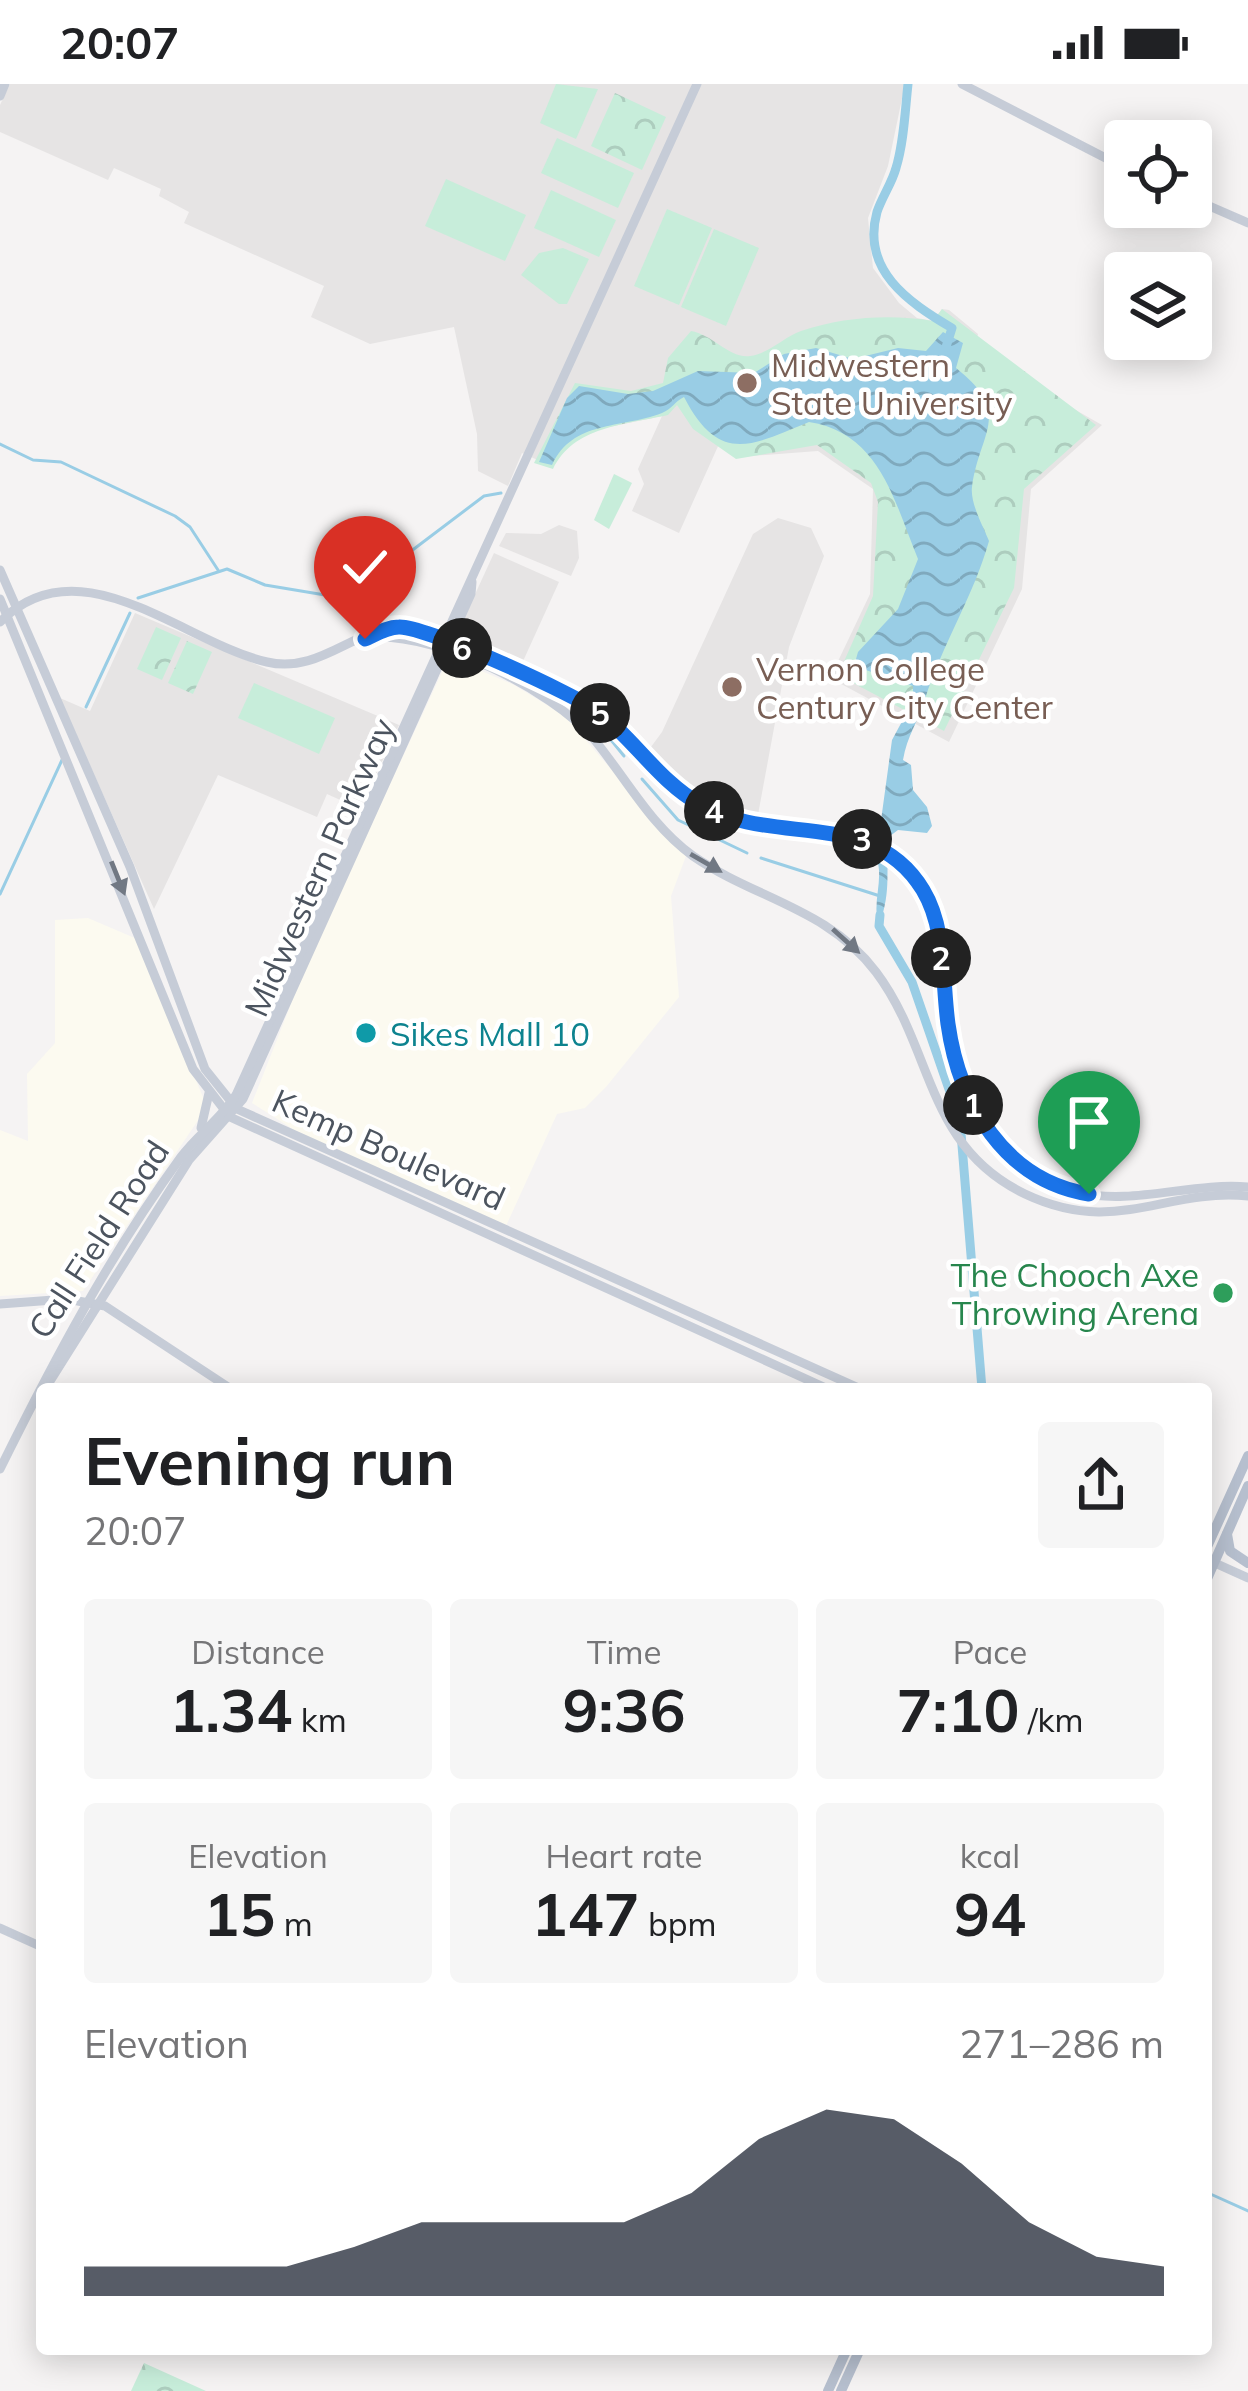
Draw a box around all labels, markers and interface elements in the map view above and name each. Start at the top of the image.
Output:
text: 20:07 [60,14,179,70]
map controls [1104,120,1212,360]
button: locate [1104,120,1212,228]
button: layers [1104,252,1212,360]
place label: Midwestern State University [771,344,1013,423]
marker: Midwestern State University [734,370,760,396]
pin [314,516,416,639]
icon: check [332,534,398,600]
pin: 6 [432,618,492,678]
text: 6 [452,627,472,668]
place label: Vernon College Century City Center [756,648,1053,727]
marker: Vernon College Century City Center [719,674,745,700]
pin: 5 [570,683,630,743]
text: 5 [590,692,610,733]
street label: Midwestern Parkway [235,711,403,1023]
pin: 4 [684,781,744,841]
text: 4 [704,790,724,831]
pin: 3 [832,809,892,869]
text: 3 [852,818,872,859]
one-way arrow [689,851,723,872]
one-way arrow [109,860,128,896]
one-way arrow [831,927,860,954]
pin: 2 [911,928,971,988]
text: 2 [931,937,951,978]
place label: Sikes Mall 10 [390,1013,590,1054]
marker: Sikes Mall 10 [353,1020,379,1046]
pin [1038,1071,1140,1194]
pin: 1 [943,1075,1003,1135]
street label: Kemp Boulevard [266,1079,512,1219]
text: 1 [963,1084,983,1125]
icon: arrive [1056,1089,1122,1155]
street label: Call Field Road [19,1132,177,1346]
place label: The Chooch Axe Throwing Arena [951,1254,1199,1333]
marker: The Chooch Axe Throwing Arena [1210,1280,1236,1306]
text: Evening run [84,1419,455,1502]
button: share [1038,1422,1164,1548]
text: 20:07 [84,1506,187,1555]
text: Distance [191,1631,325,1672]
text: Time [587,1631,661,1672]
text: Pace [953,1631,1027,1672]
text: 1.34 [169,1672,292,1747]
text: 9:36 [563,1672,685,1747]
text: 7:10 [897,1672,1019,1747]
text: km [292,1699,347,1740]
text: /km [1019,1699,1083,1740]
text: Elevation [188,1835,328,1876]
text: Heart rate [546,1835,703,1876]
text: kcal [960,1835,1020,1876]
text: 15 [203,1876,275,1951]
text: 147 [531,1876,639,1951]
text: 94 [954,1876,1026,1951]
text: m [275,1903,313,1944]
text: bpm [639,1903,717,1944]
text: Elevation [84,2019,249,2068]
text: 271–286 m [959,2019,1164,2068]

